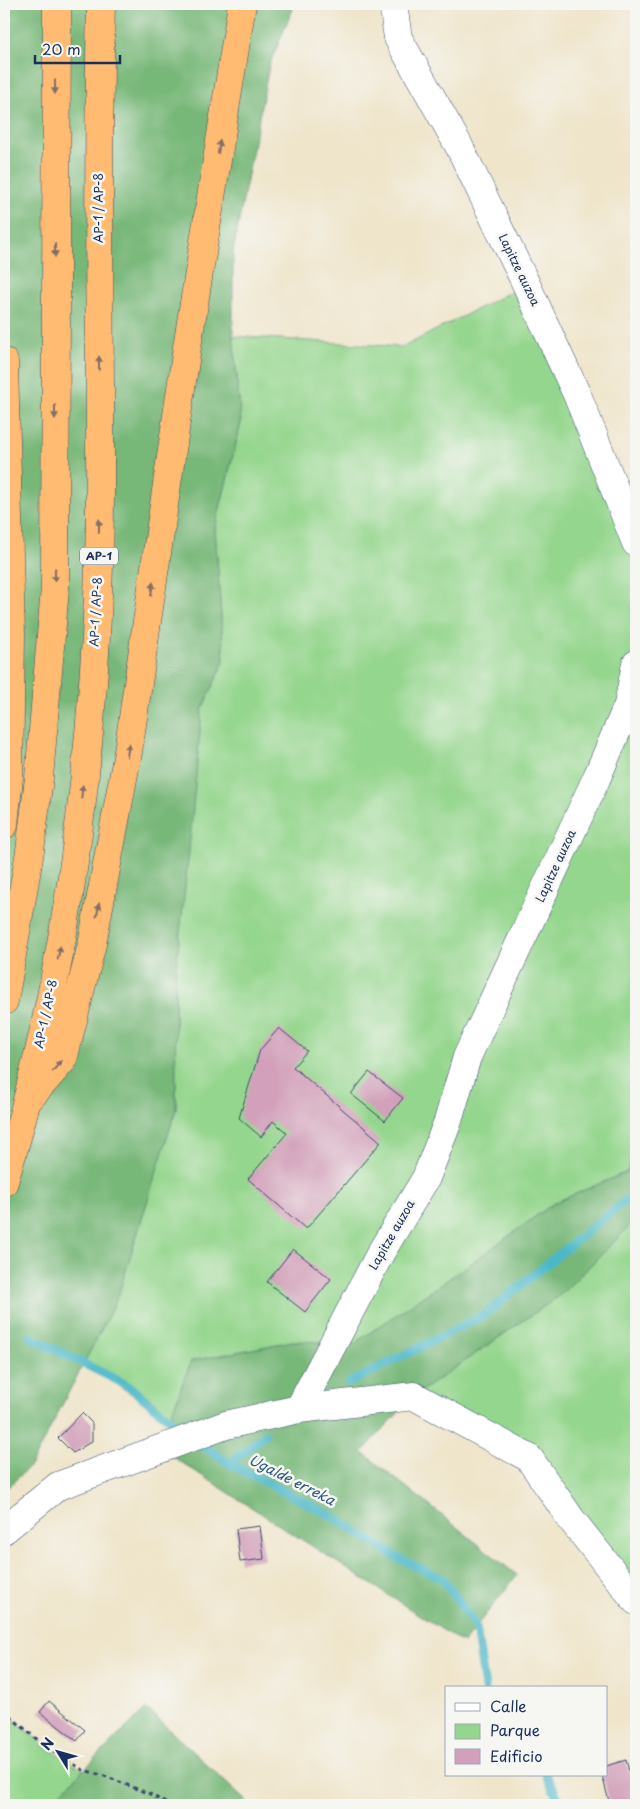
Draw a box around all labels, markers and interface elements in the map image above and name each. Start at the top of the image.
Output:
scale bar [35,32,120,64]
text: 20 m [42,37,81,60]
one-way arrow [51,80,59,96]
one-way arrow [215,139,223,155]
street label: AP-1 / AP-8 [89,173,107,243]
street label: Lapitze auzoa [495,230,545,309]
one-way arrow [51,242,59,258]
one-way arrow [95,355,103,371]
one-way arrow [51,405,59,421]
one-way arrow [95,517,103,533]
road number: AP-1 [80,548,118,564]
one-way arrow [51,567,59,583]
street label: AP-1 / AP-8 [84,577,106,647]
one-way arrow [148,581,156,597]
one-way arrow [125,742,133,758]
one-way arrow [78,784,86,800]
street label: Lapitze auzoa [530,826,580,905]
one-way arrow [94,902,102,917]
one-way arrow [55,945,63,961]
street label: AP-1 / AP-8 [29,978,61,1050]
one-way arrow [52,1060,63,1073]
street label: Lapitze auzoa [364,1196,419,1273]
water label: Ugalde erreka [245,1449,340,1511]
legend [445,1686,608,1776]
text: Calle [490,1694,527,1717]
text: Parque [490,1718,540,1741]
north arrow [32,1726,82,1776]
text: N [35,1733,59,1755]
text: Edificio [490,1744,543,1767]

